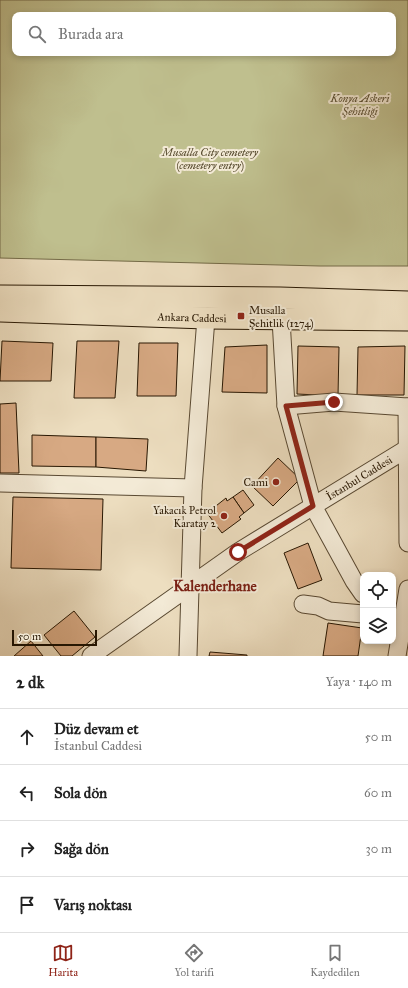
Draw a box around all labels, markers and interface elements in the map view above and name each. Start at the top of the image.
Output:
search box [12,12,396,56]
icon: search [26,23,48,45]
text: Burada ara [58,25,123,43]
park label: Konya Askeri Şehitliği [330,92,390,118]
park label: Musalla City cemetery (cemetery entry) [161,146,259,172]
place label: Musalla Şehitlik (1274) [249,304,314,330]
street label: Ankara Caddesi [156,310,227,325]
marker: Musalla Şehitlik (1274) [236,311,246,321]
route end [325,393,343,411]
street label: İstanbul Caddesi [324,453,395,503]
place label: Cami [244,476,268,489]
marker: Cami [271,477,281,487]
place label: Yakacık Petrol Karatay 2 [153,504,217,530]
marker: Yakacık Petrol Karatay 2 [219,511,229,521]
route start [229,543,247,561]
map controls [360,572,396,644]
button: locate [360,572,396,608]
district label: Kalenderhane [173,577,258,595]
button: layers [360,608,396,644]
scale bar [12,628,97,647]
text: 50 m [18,630,41,643]
text: 2 dk [16,672,44,693]
text: Yaya · 140 m [326,674,392,690]
text: Düz devam et [54,720,139,738]
icon: ahead [16,726,38,748]
text: 50 m [365,729,392,745]
text: İstanbul Caddesi [54,738,142,754]
icon: left [16,782,38,804]
text: Sola dön [54,784,107,802]
text: 60 m [364,785,392,801]
icon: right [16,838,38,860]
text: Sağa dön [54,840,109,858]
text: 30 m [366,841,392,857]
icon: arrive [16,894,38,916]
text: Varış noktası [54,896,132,914]
tab: Harita [48,942,78,979]
tab: Yol tarifi [174,942,214,979]
tab: Kaydedilen [310,942,360,979]

